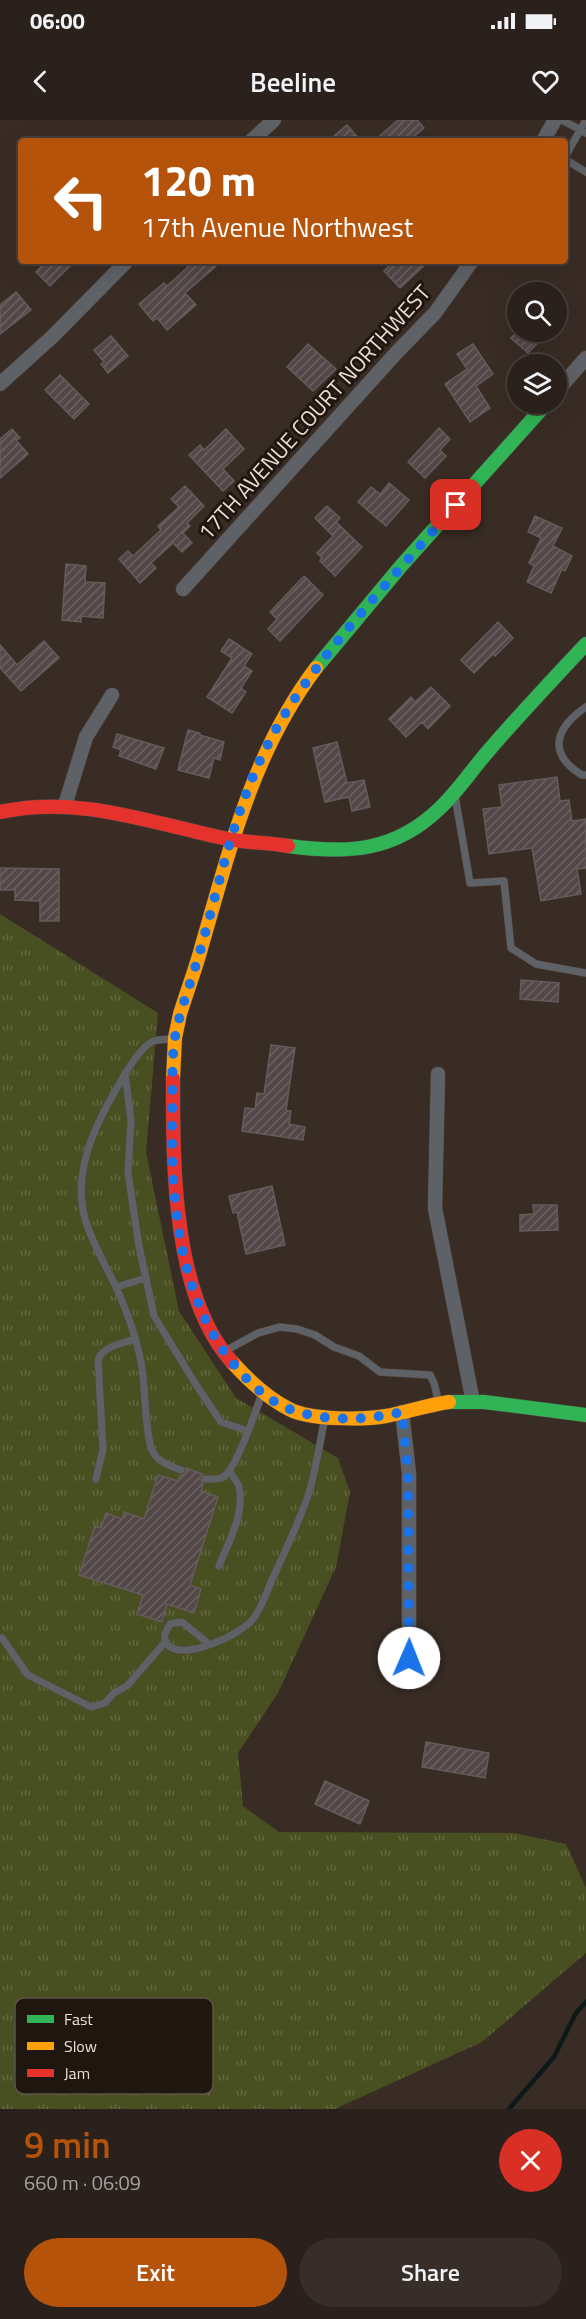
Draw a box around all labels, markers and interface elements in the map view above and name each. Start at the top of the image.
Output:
text: 06:00 [30,4,85,38]
text: Beeline [250,61,336,102]
icon: back [24,65,57,98]
icon: heart [529,65,562,98]
text: 120 m [141,148,256,212]
icon: left [42,162,120,240]
text: 17th Avenue Northwest [141,206,413,247]
street label: 17TH AVENUE COURT NORTHWEST [190,276,439,547]
map controls [507,282,567,414]
button: search [507,282,567,342]
button: layers [507,354,567,414]
pin [430,479,481,530]
icon: arrive [439,488,472,521]
position arrow [377,1626,441,1690]
legend [15,1998,213,2094]
text: Fast [64,2007,93,2031]
text: Slow [64,2034,97,2058]
text: Jam [64,2061,90,2085]
text: 9 min [24,2117,111,2172]
button: close [499,2129,562,2192]
text: 660 m · 06:09 [24,2167,141,2198]
button: Exit [24,2238,287,2307]
button: Share [299,2238,562,2307]

